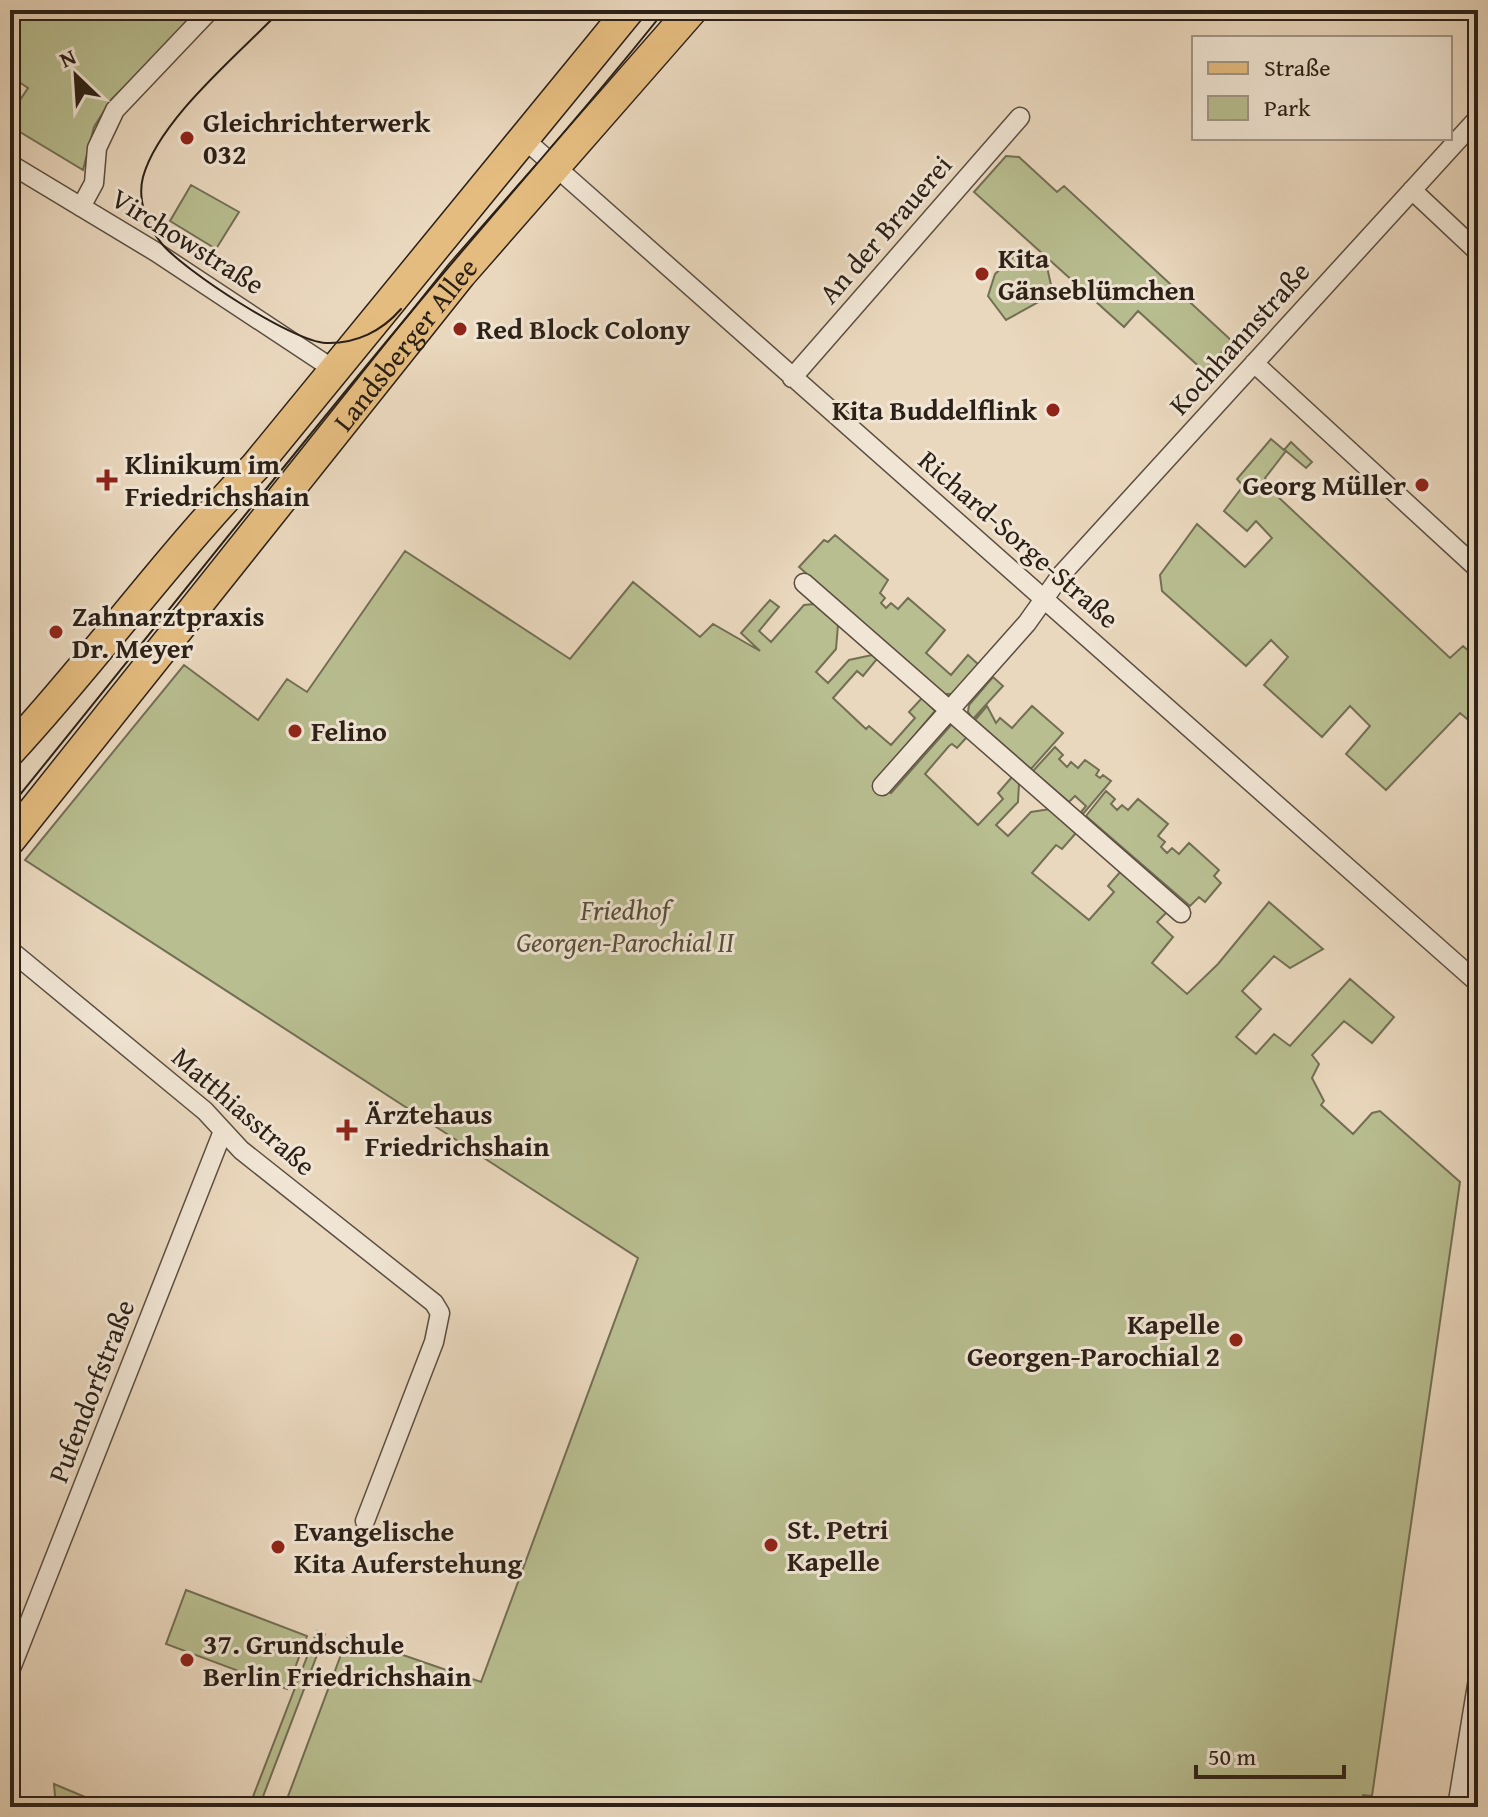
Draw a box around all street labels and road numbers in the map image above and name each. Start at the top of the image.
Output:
street label: An der Brauerei [808,145,961,312]
street label: Virchowstraße [104,177,273,304]
street label: Landsberger Allee [323,248,487,439]
street label: Kochhannstraße [1158,252,1319,423]
street label: Richard-Sorge-Straße [910,440,1129,638]
street label: Matthiasstraße [163,1036,325,1185]
street label: Pufendorfstraße [37,1293,144,1488]

